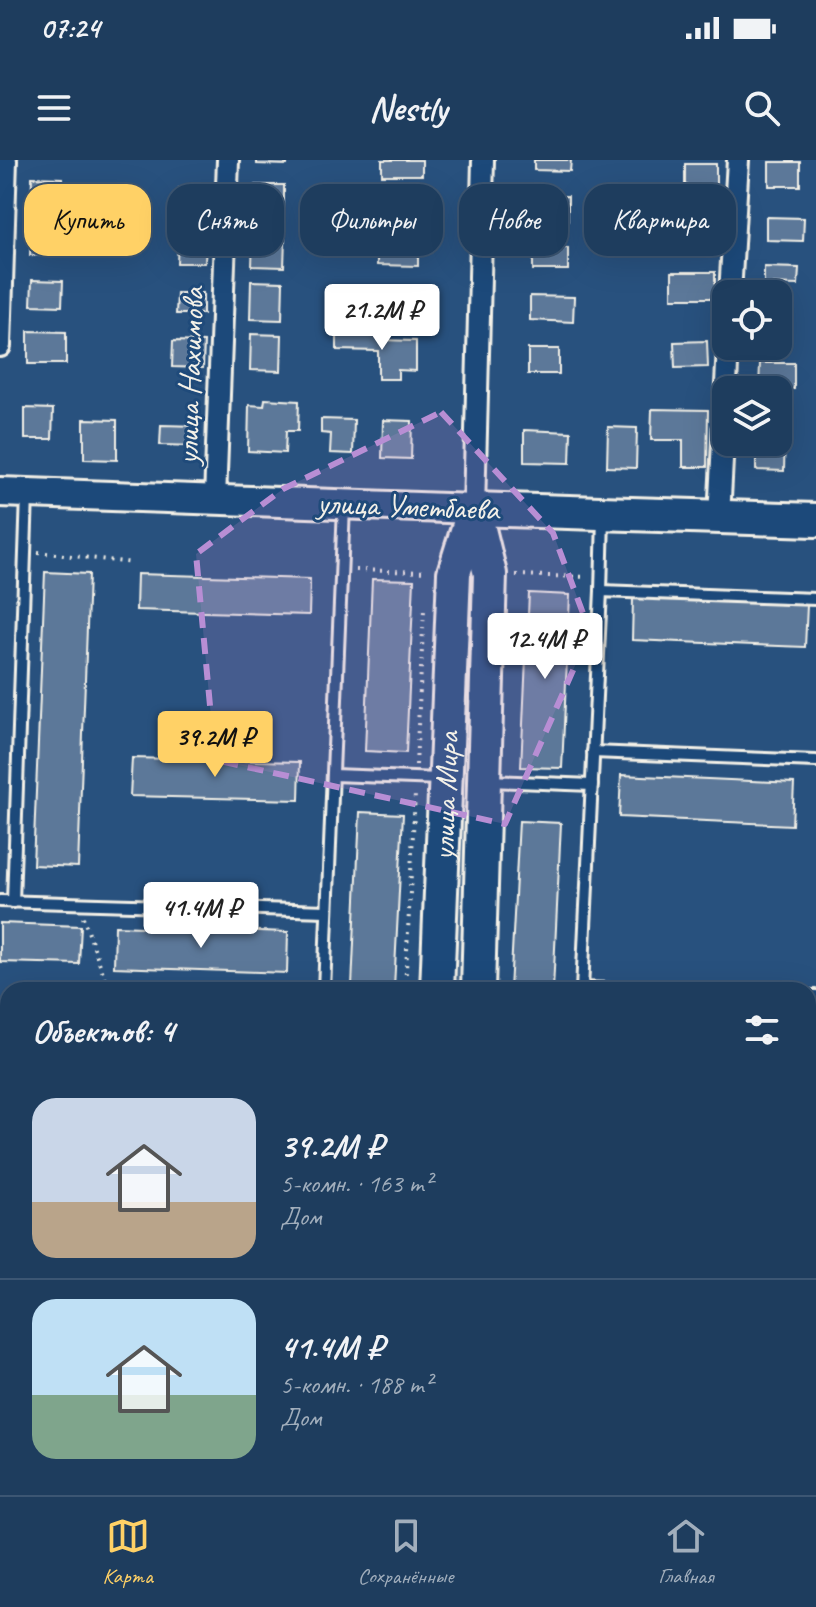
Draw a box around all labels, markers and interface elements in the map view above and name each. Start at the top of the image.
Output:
text: 07:24 [40,9,100,47]
text: Nestly [369,85,447,131]
icon: menu [32,86,76,130]
icon: search [740,86,784,130]
chip: Купить [24,184,151,256]
chip: Снять [167,184,284,256]
chip: Фильтры [300,184,443,256]
chip: Новое [459,184,568,256]
chip: Квартира [584,184,736,256]
map controls [712,280,792,456]
button: locate [712,280,792,360]
pin: 21.2M ₽ [308,284,456,352]
street label: улица Нахимова [166,285,214,467]
text: 21.2M ₽ [343,293,421,326]
button: layers [712,376,792,456]
street label: улица Уметбаева [314,482,502,530]
pin: 12.4M ₽ [471,613,619,681]
text: 12.4M ₽ [506,622,584,655]
pin: 39.2M ₽ [141,711,289,779]
text: 39.2M ₽ [176,720,254,753]
street label: улица Мира [422,729,468,863]
pin: 41.4M ₽ [127,882,275,950]
text: 41.4M ₽ [162,891,240,924]
icon: filters [740,1008,784,1052]
text: Объектов: 4 [32,1009,174,1052]
text: 39.2M ₽ [280,1124,383,1167]
icon: home [96,1130,192,1226]
text: 5-комн. · 163 m² [280,1167,432,1200]
text: Дом [280,1200,322,1233]
text: 41.4M ₽ [280,1325,383,1368]
icon: home [96,1331,192,1427]
text: 5-комн. · 188 m² [280,1368,432,1401]
text: Дом [280,1401,322,1434]
tab: Карта [103,1514,153,1590]
tab: Сохранённые [358,1514,453,1590]
tab: Главная [658,1514,713,1590]

